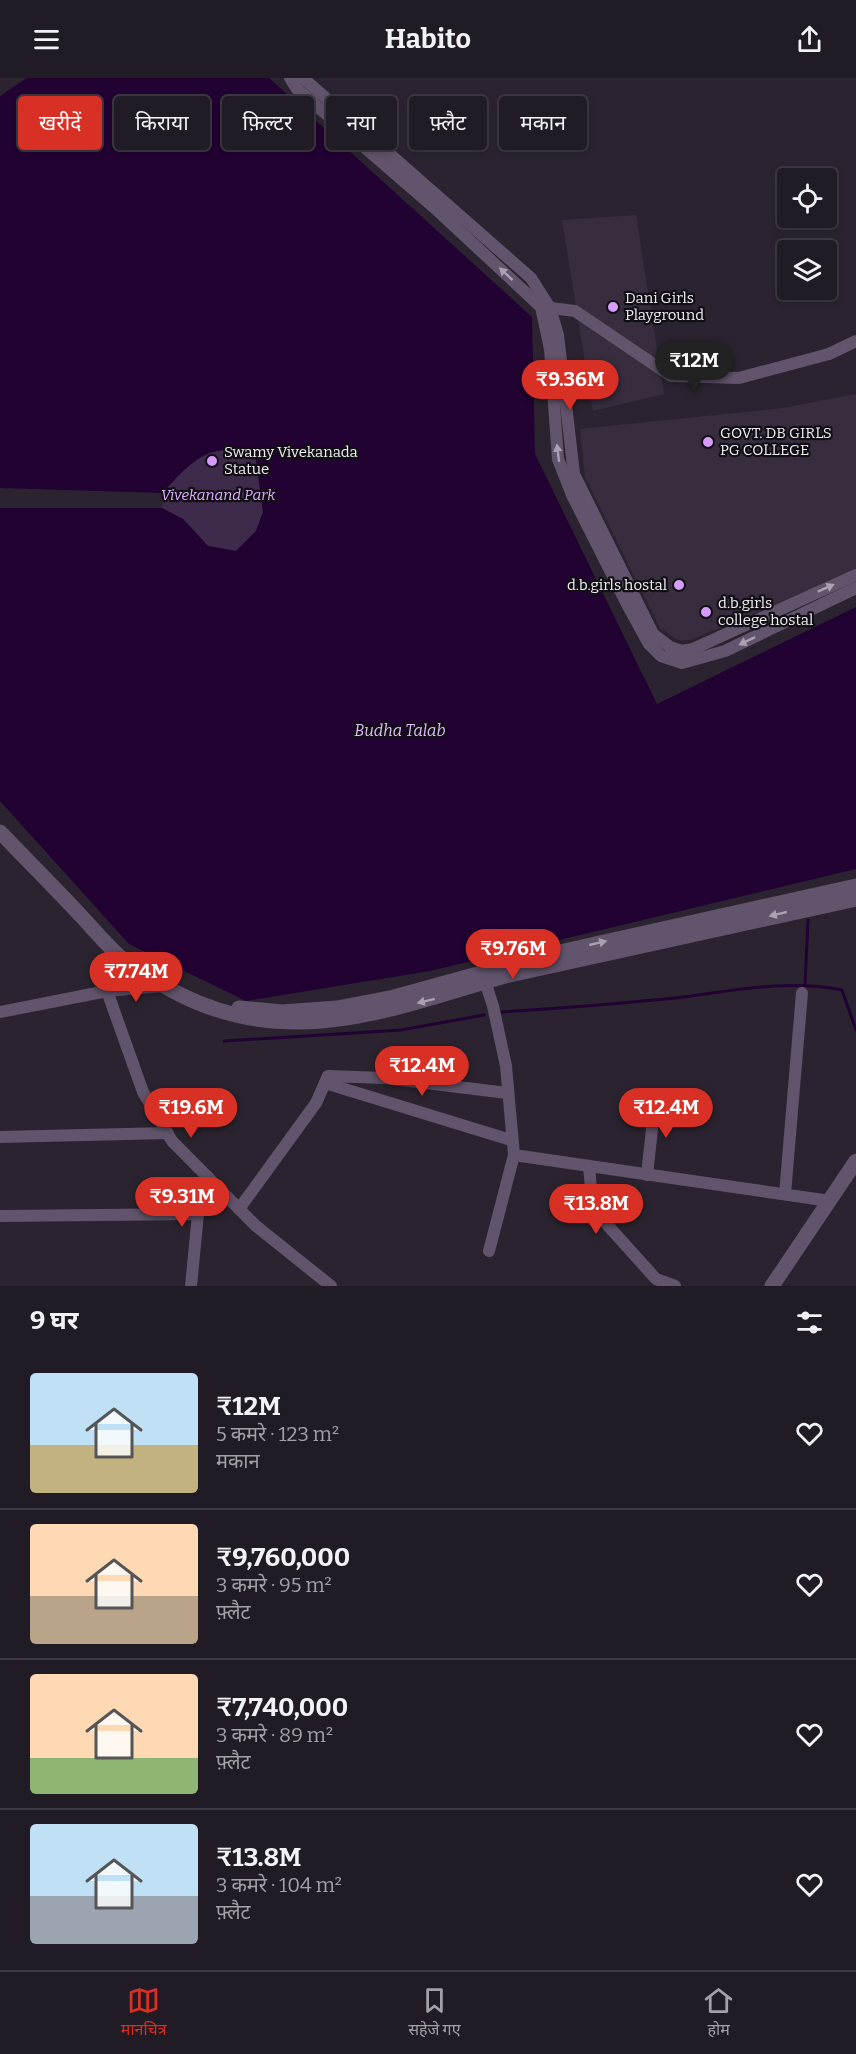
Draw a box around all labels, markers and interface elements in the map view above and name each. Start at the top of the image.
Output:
icon: menu [30,23,63,56]
text: Habito [385,23,471,55]
icon: share [793,23,826,56]
chip: खरीदें [18,96,102,150]
chip: किराया [114,96,210,150]
chip: फ़िल्टर [222,96,314,150]
chip: नया [326,96,397,150]
chip: फ़्लैट [409,96,487,150]
chip: मकान [499,96,587,150]
map controls [777,168,837,300]
button: locate [777,168,837,228]
button: layers [777,240,837,300]
one-way arrow [499,267,514,281]
place label: Dani Girls Playground [625,289,704,324]
marker: Dani Girls Playground [606,300,620,314]
pin: ₹12M [658,341,730,392]
text: ₹12M [669,348,719,372]
pin: ₹9.36M [521,360,619,411]
text: ₹9.36M [536,367,604,391]
place label: GOVT. DB GIRLS PG COLLEGE [720,424,832,459]
marker: GOVT. DB GIRLS PG COLLEGE [701,435,715,449]
place label: Swamy Vivekanada Statue [224,443,358,478]
one-way arrow [554,443,563,462]
marker: Swamy Vivekanada Statue [205,454,219,468]
park label: Vivekanand Park [161,486,276,504]
place label: d.b.girls hostal [567,576,667,594]
marker: d.b.girls hostal [672,578,686,592]
one-way arrow [817,583,835,592]
place label: d.b.girls college hostal [718,594,813,629]
marker: d.b.girls college hostal [699,605,713,619]
one-way arrow [738,636,755,645]
water label: Budha Talab [354,721,446,740]
one-way arrow [769,910,787,920]
pin: ₹9.76M [464,929,562,980]
text: ₹9.76M [480,936,546,960]
one-way arrow [589,938,608,947]
pin: ₹7.74M [87,952,185,1003]
text: ₹7.74M [103,959,169,983]
one-way arrow [417,997,435,1006]
pin: ₹12.4M [373,1046,471,1097]
text: ₹12.4M [389,1053,455,1077]
pin: ₹19.6M [142,1088,240,1139]
pin: ₹12.4M [617,1088,715,1139]
text: ₹19.6M [158,1095,224,1119]
text: ₹12.4M [633,1095,699,1119]
pin: ₹9.31M [133,1177,231,1228]
text: ₹9.31M [149,1184,215,1208]
pin: ₹13.8M [547,1184,645,1235]
text: ₹13.8M [563,1191,629,1215]
text: 9 घर [30,1305,78,1336]
icon: filters [793,1306,826,1339]
text: ₹12M [216,1391,281,1422]
icon: home [78,1397,150,1469]
icon: heart [793,1417,826,1450]
text: 5 कमरे · 123 m² [216,1422,339,1446]
text: मकान [216,1449,260,1473]
text: ₹9,760,000 [216,1542,350,1573]
icon: home [78,1548,150,1620]
icon: heart [793,1568,826,1601]
text: 3 कमरे · 95 m² [216,1573,332,1597]
text: फ़्लैट [216,1600,251,1624]
text: ₹7,740,000 [216,1692,348,1723]
icon: home [78,1698,150,1770]
icon: heart [793,1718,826,1751]
text: 3 कमरे · 89 m² [216,1723,333,1747]
text: फ़्लैट [216,1750,251,1774]
text: ₹13.8M [216,1842,301,1873]
icon: home [78,1848,150,1920]
icon: heart [793,1868,826,1901]
text: 3 कमरे · 104 m² [216,1873,342,1897]
text: फ़्लैट [216,1900,251,1924]
tab: मानचित्र [121,1984,167,2042]
tab: सहेजे गए [408,1984,460,2042]
tab: होम [702,1984,735,2042]

